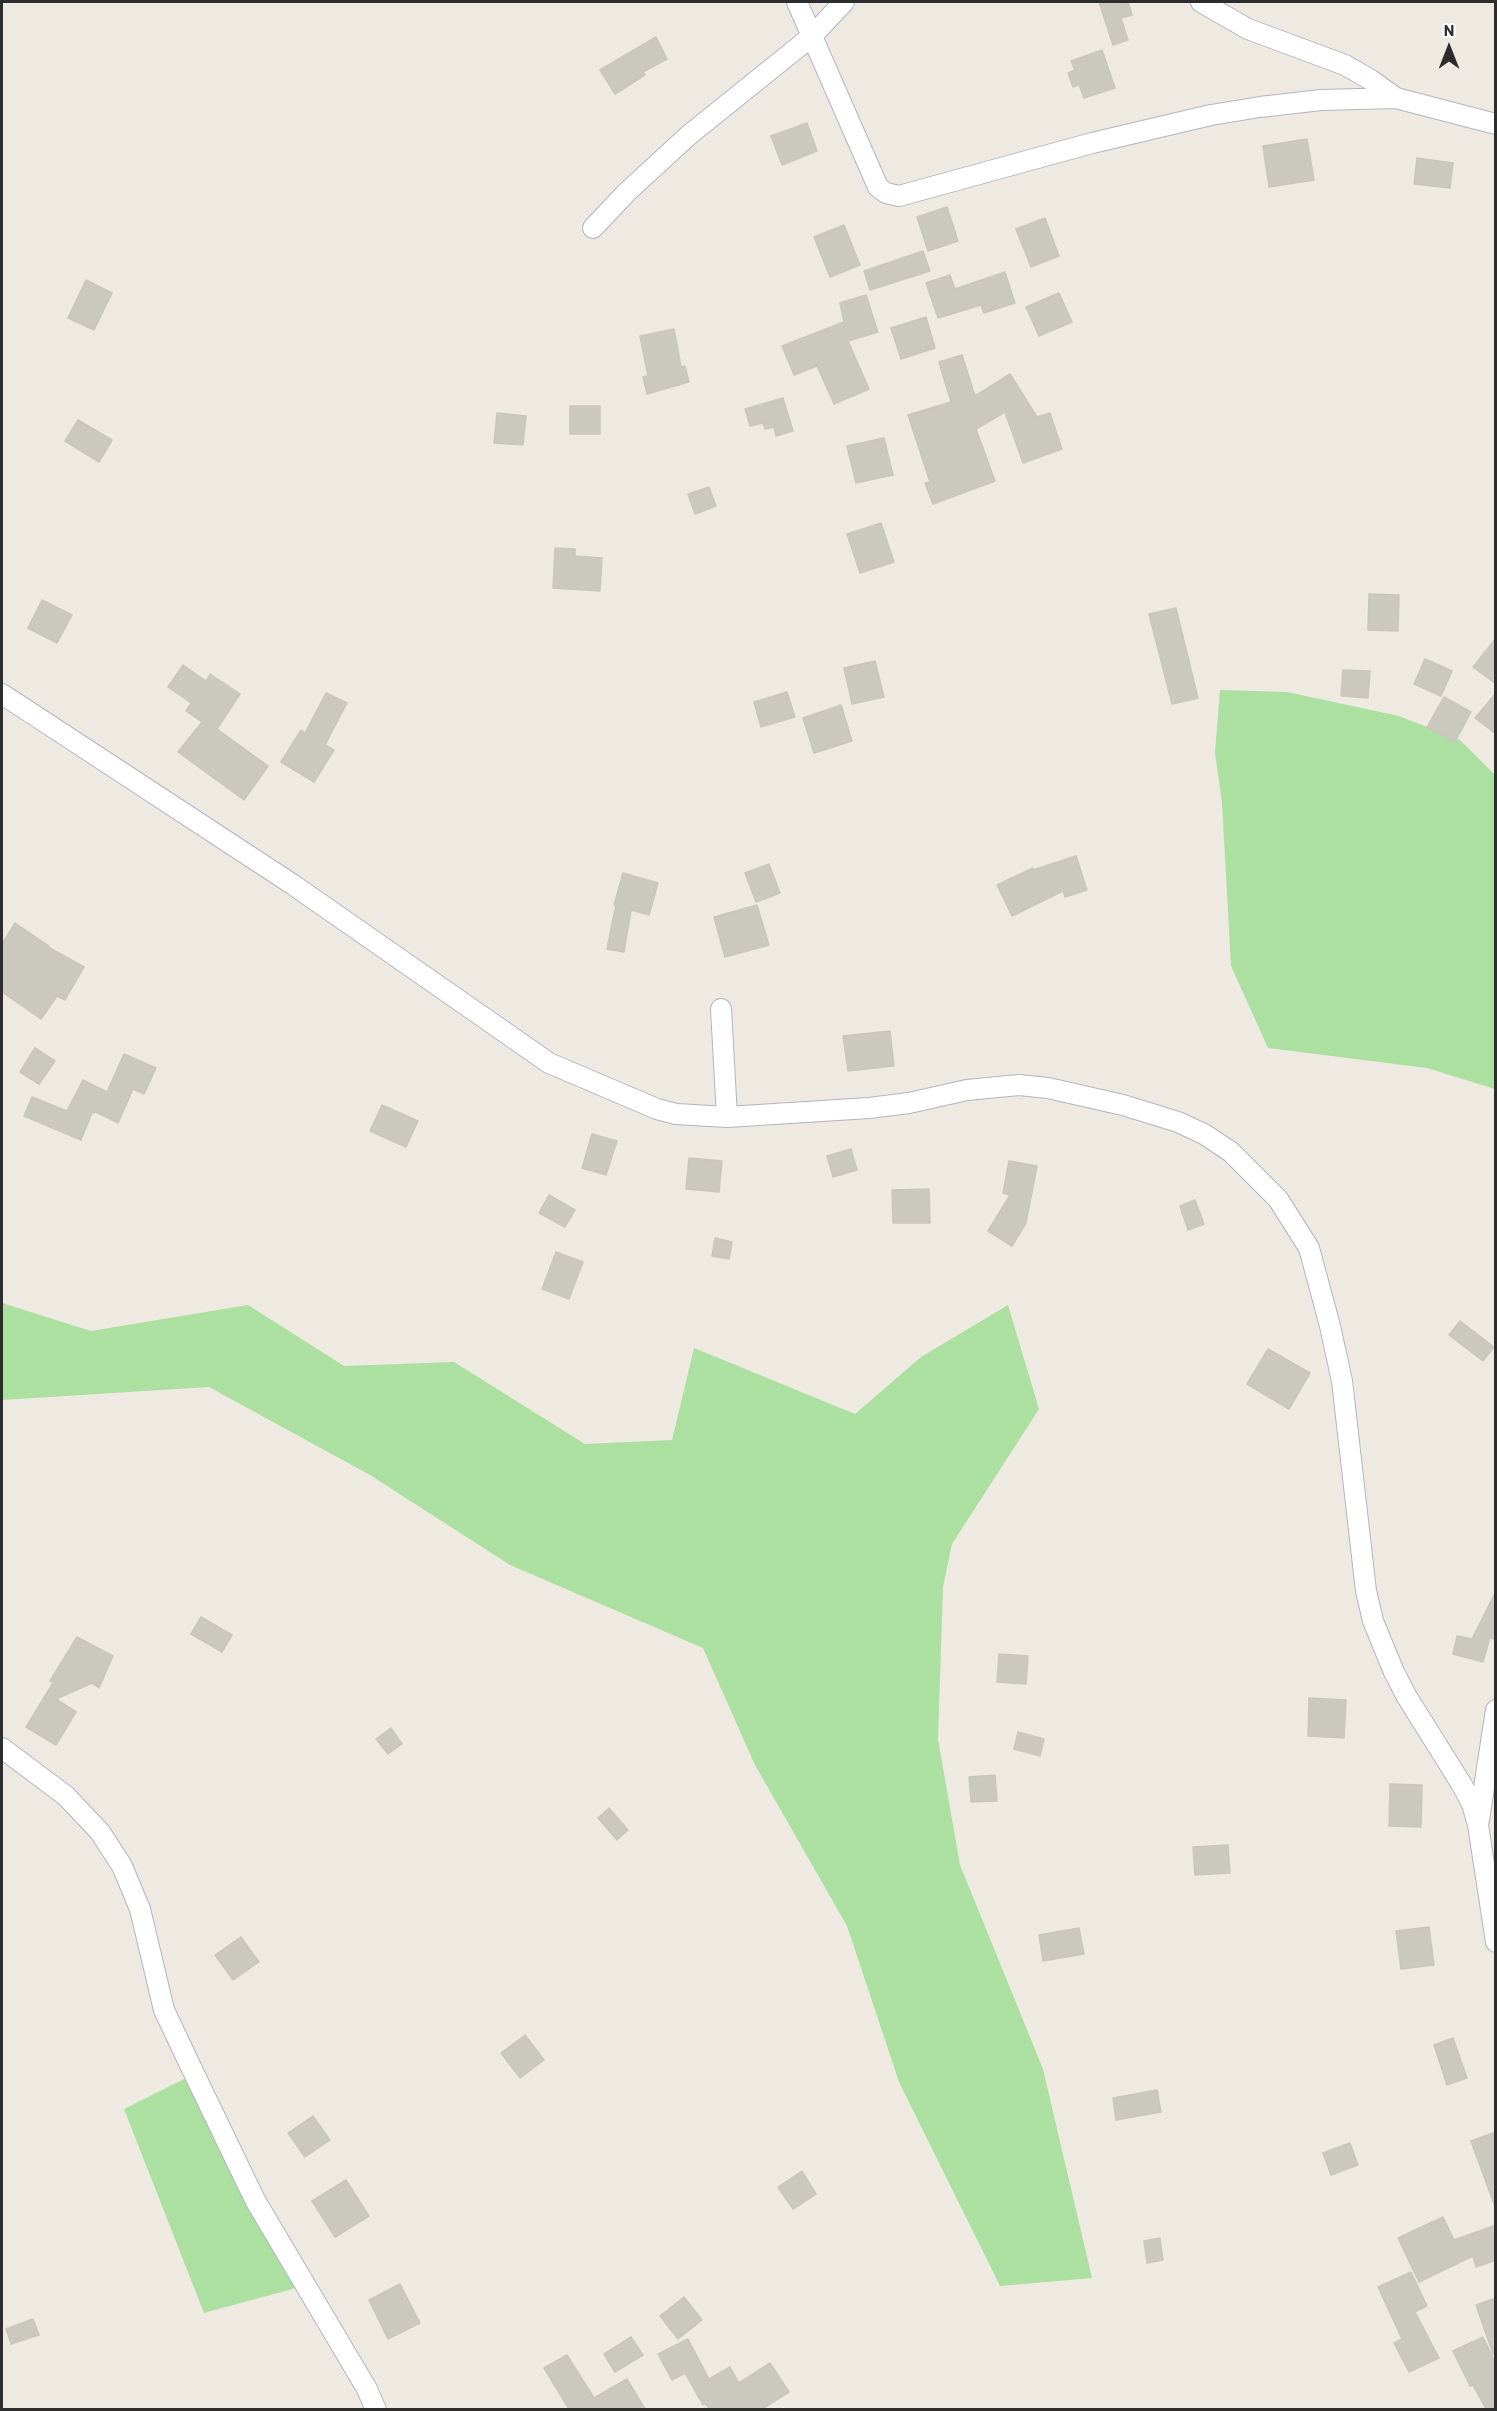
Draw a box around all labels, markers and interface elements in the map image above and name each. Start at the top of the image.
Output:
north arrow [1419,18,1479,78]
text: N [1444,20,1454,39]

